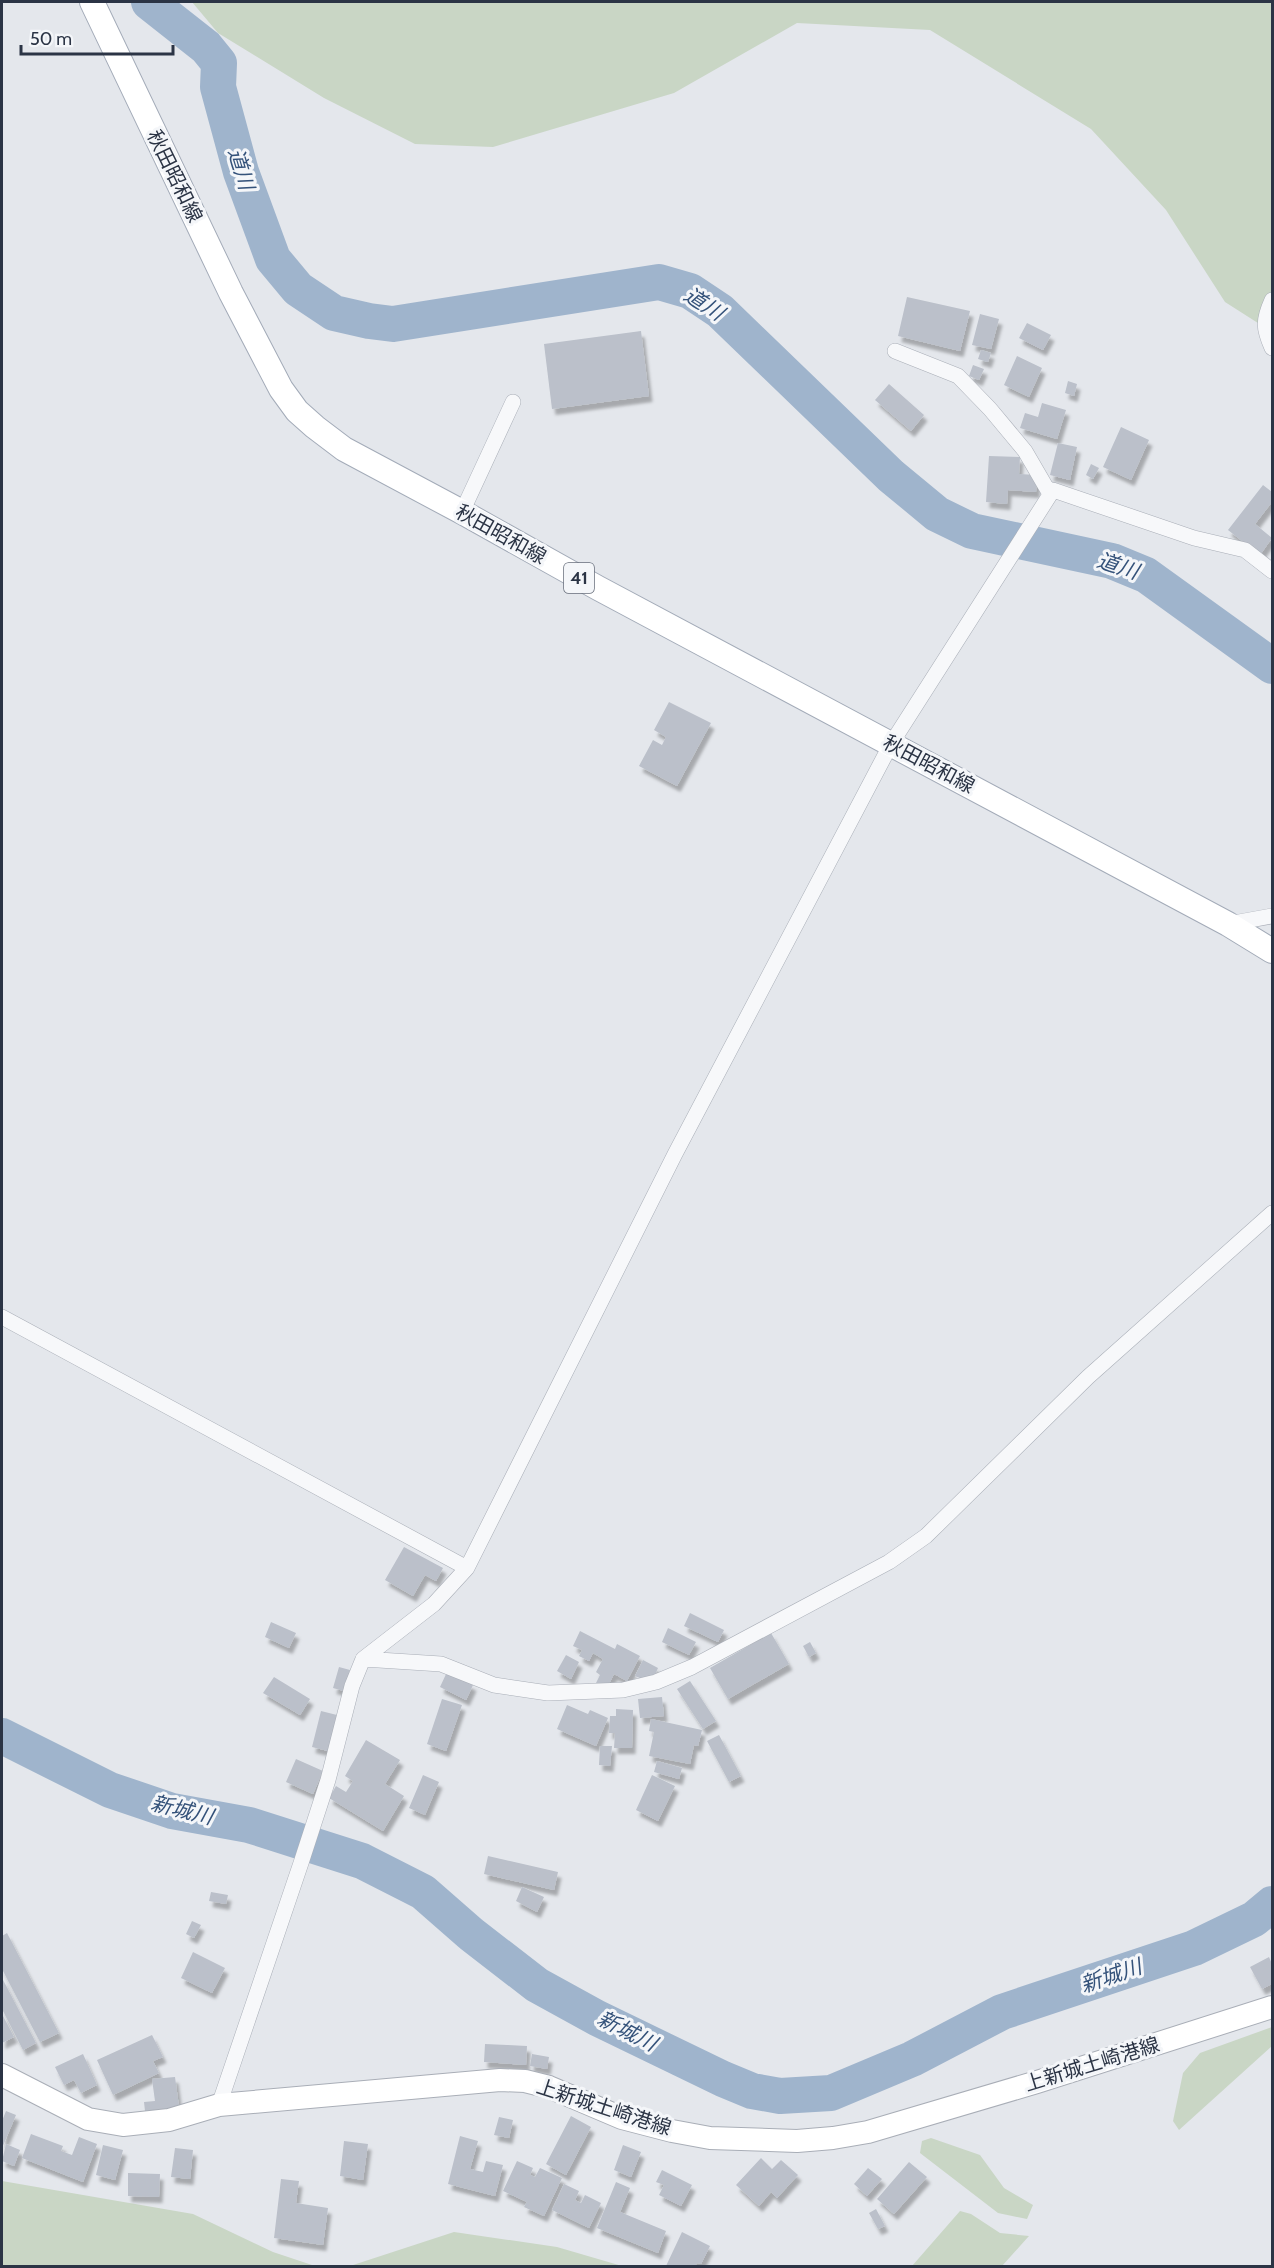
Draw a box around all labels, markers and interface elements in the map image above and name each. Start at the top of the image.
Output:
scale bar [21,18,172,56]
text: 50 m [30,28,72,50]
street label: 秋田昭和線 [142,126,208,226]
water label: 道川 [223,145,260,195]
water label: 道川 [680,282,730,327]
street label: 秋田昭和線 [451,499,551,569]
water label: 道川 [1094,547,1144,585]
road number: 41 [564,563,594,593]
street label: 秋田昭和線 [879,730,979,798]
water label: 新城川 [149,1790,218,1830]
water label: 新城川 [1077,1953,1147,1998]
water label: 新城川 [593,2005,663,2057]
street label: 上新城土崎港線 [1022,2032,1162,2096]
street label: 上新城土崎港線 [534,2074,674,2140]

